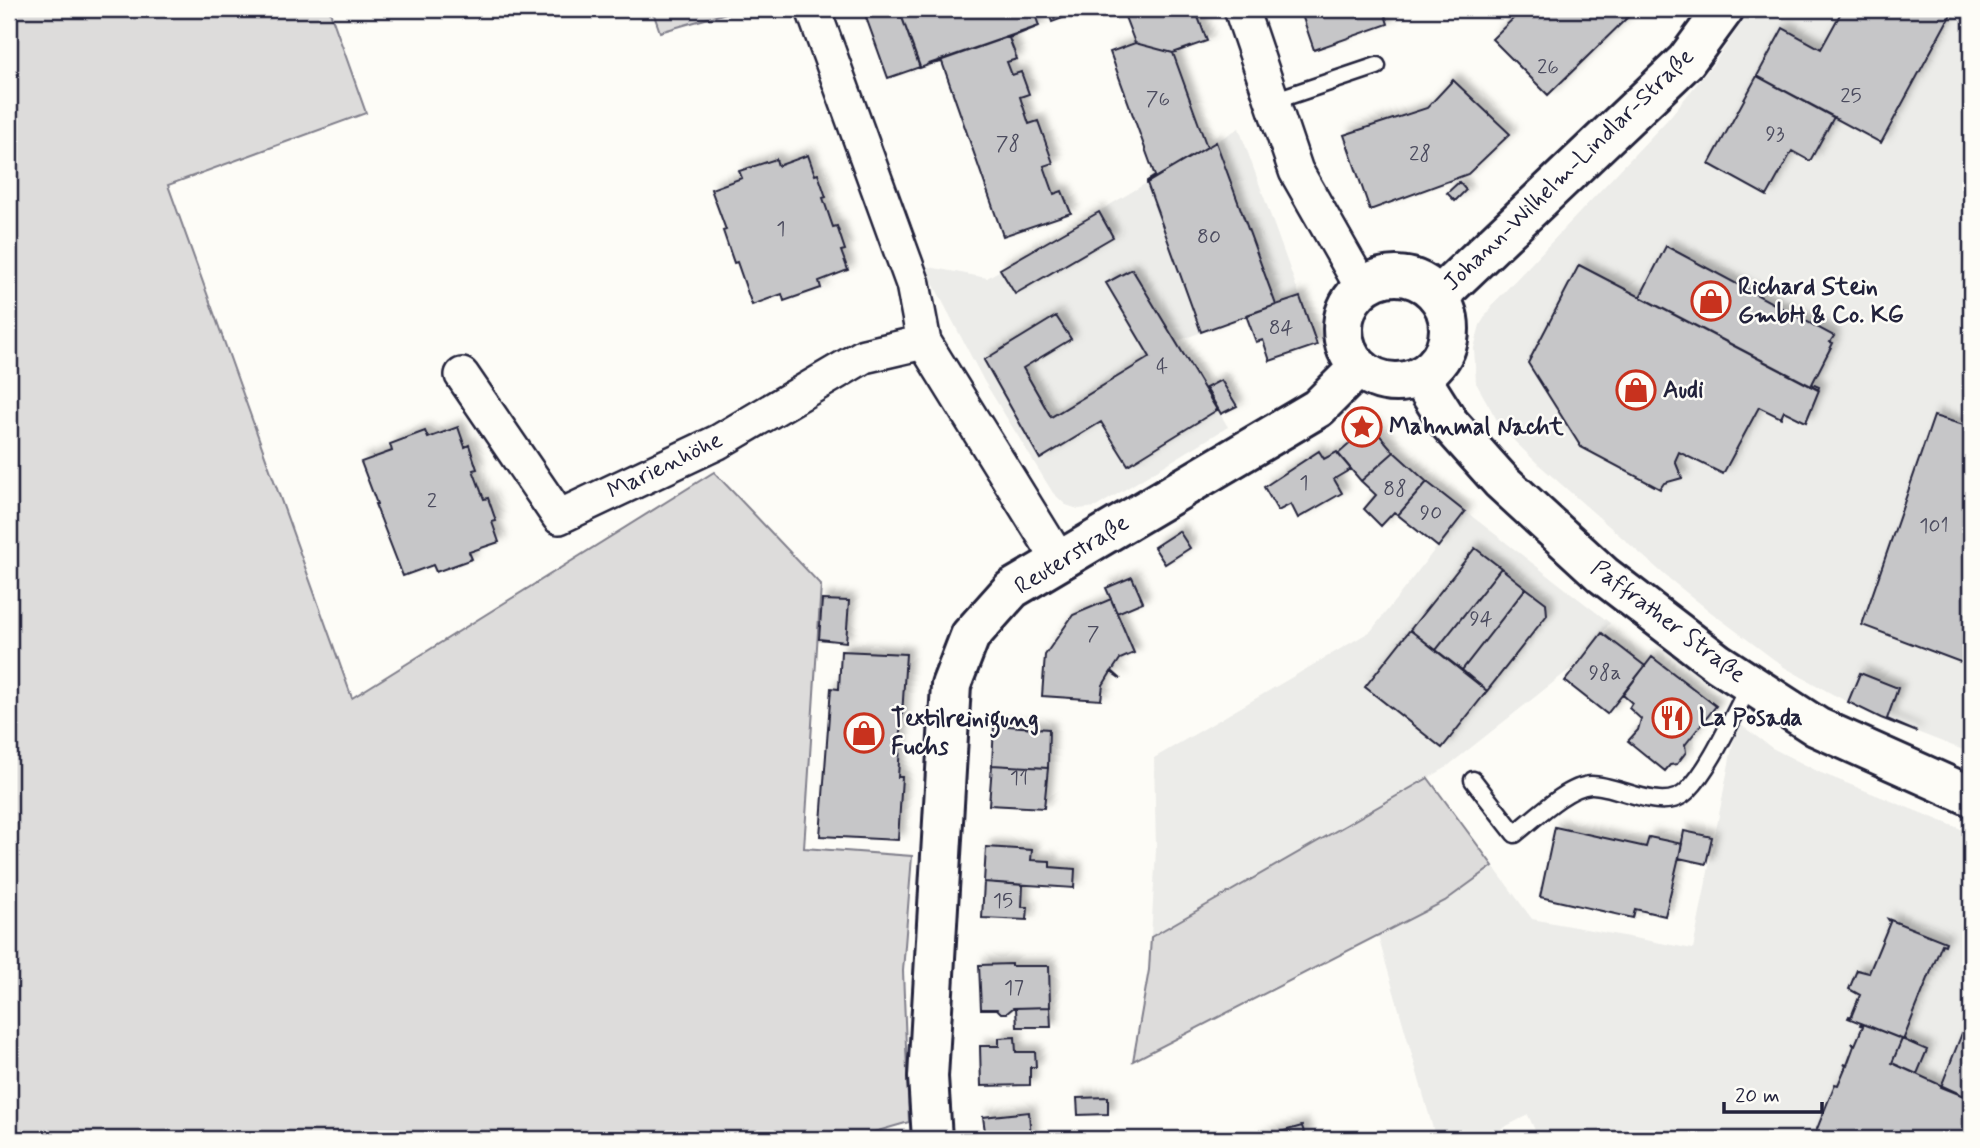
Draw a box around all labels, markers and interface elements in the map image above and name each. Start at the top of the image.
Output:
street label: Johann-Wilhelm-Lindlar-Straße [1437,42,1701,298]
house number: 26 [1537,53,1559,81]
house number: 25 [1840,82,1862,110]
house number: 76 [1146,85,1170,113]
house number: 93 [1765,120,1785,148]
house number: 78 [996,130,1020,158]
house number: 28 [1409,140,1431,168]
house number: 1 [776,215,786,243]
house number: 80 [1197,223,1221,251]
place label: Richard Stein GmbH & Co. KG [1738,272,1904,331]
shop icon: Richard Stein GmbH & Co. KG [1690,280,1732,322]
house number: 84 [1269,314,1294,342]
house number: 4 [1156,353,1168,381]
shop icon: Audi [1615,369,1657,411]
place label: Audi [1663,375,1704,406]
place icon: Mahnmal Nacht [1341,406,1383,448]
place label: Mahnmal Nacht [1389,412,1565,443]
street label: Marienhöhe [602,425,728,507]
house number: 1 [1299,469,1309,497]
house number: 88 [1383,475,1407,503]
house number: 2 [427,487,437,515]
house number: 90 [1420,499,1442,527]
street label: Reuterstraße [1009,508,1135,602]
house number: 101 [1919,512,1949,540]
street label: Paffrather Straße [1584,554,1752,691]
house number: 94 [1469,605,1493,633]
house number: 7 [1087,620,1100,648]
house number: 98a [1589,659,1621,687]
restaurant icon: La Posada [1651,697,1693,739]
place label: La Posada [1699,703,1803,734]
place label: Textilreinigung Fuchs [891,704,1039,763]
shop icon: Textilreinigung Fuchs [843,712,885,754]
house number: 11 [1010,764,1028,792]
house number: 15 [993,887,1013,915]
house number: 17 [1004,974,1024,1002]
scale bar [1724,1071,1822,1115]
text: 20 m [1735,1082,1780,1110]

